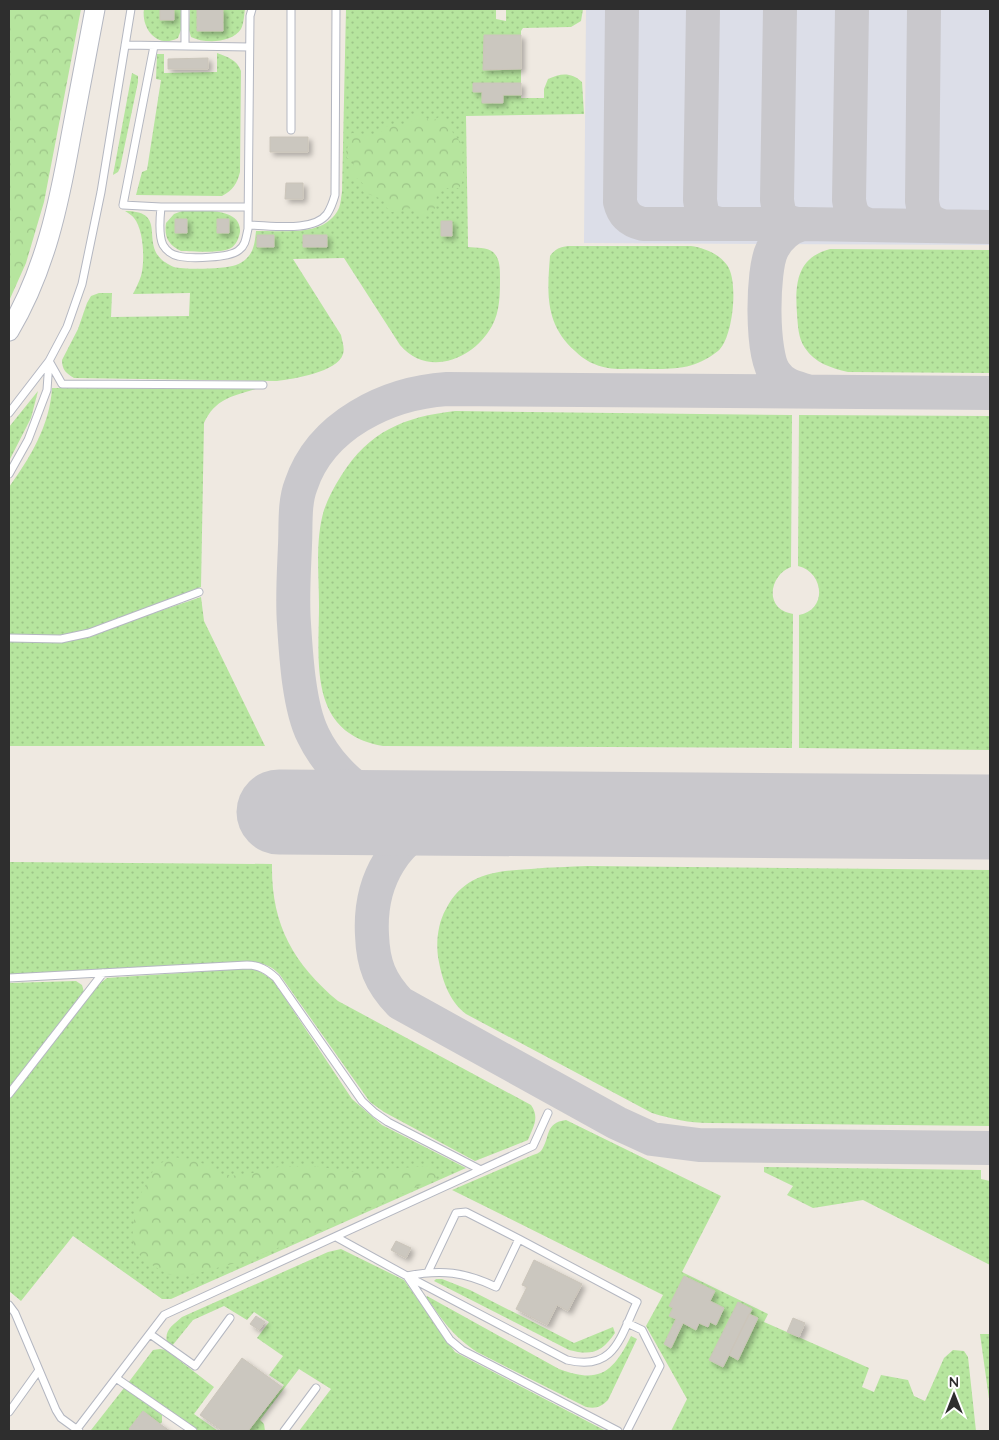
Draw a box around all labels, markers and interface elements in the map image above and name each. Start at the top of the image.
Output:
north arrow [929,1370,979,1420]
text: N [949,1373,959,1391]

